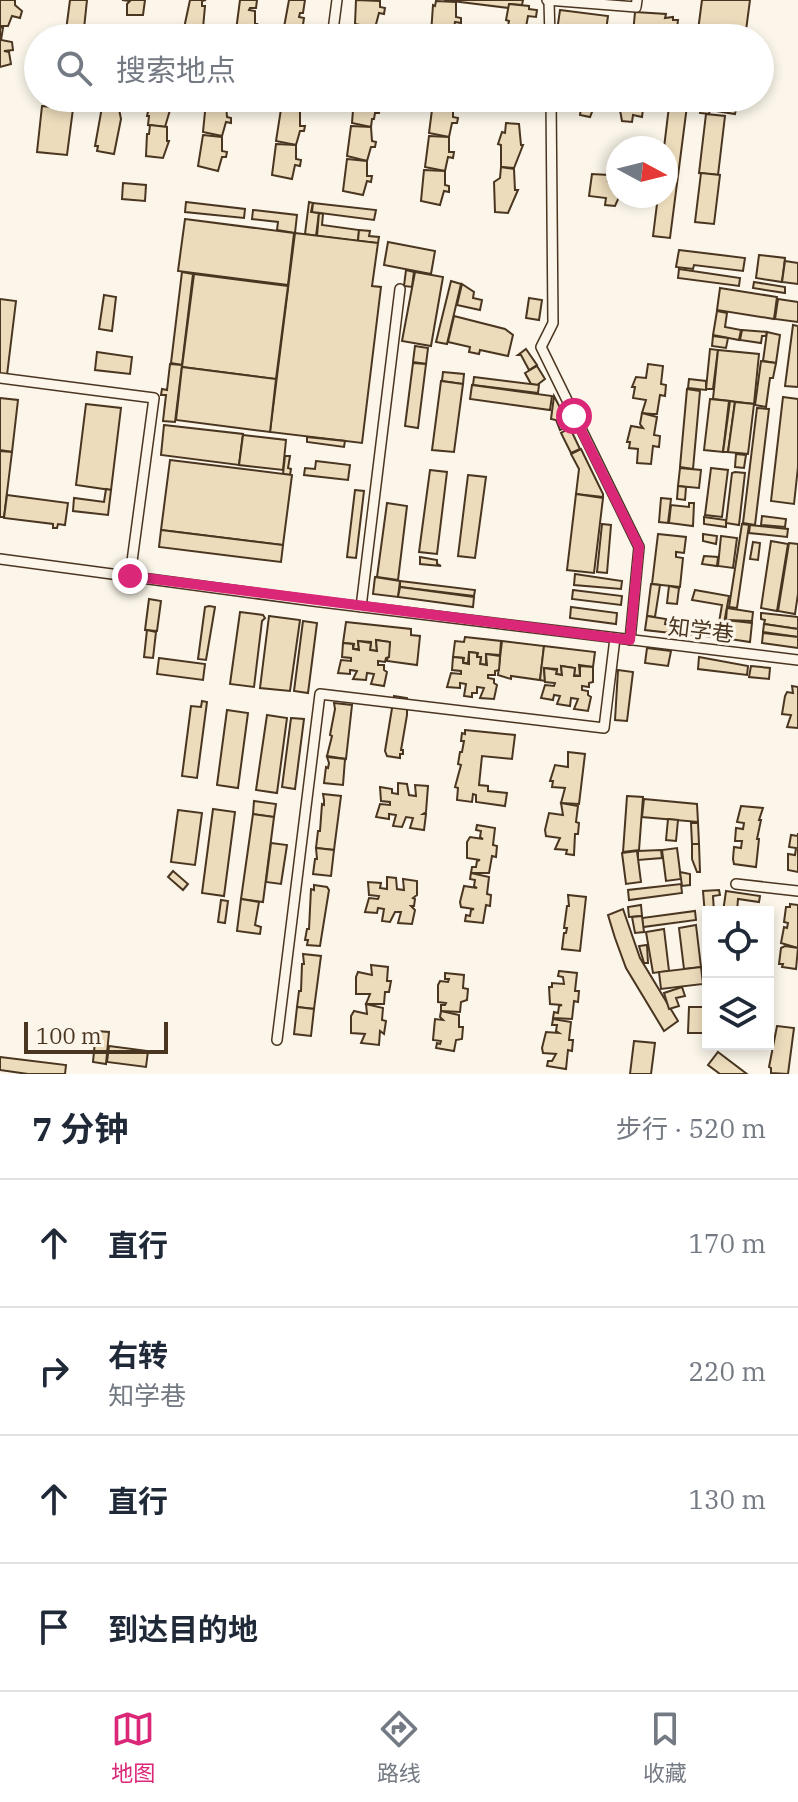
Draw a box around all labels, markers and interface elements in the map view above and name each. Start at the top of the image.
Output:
search box [24,24,774,112]
icon: search [52,46,96,90]
text: 搜索地点 [116,50,236,89]
north arrow [606,136,678,208]
route start [556,398,592,434]
route end [112,558,148,594]
street label: 知学巷 [667,611,736,648]
map controls [702,906,774,1050]
button: locate [702,906,774,978]
button: layers [702,978,774,1050]
scale bar [24,1018,168,1054]
text: 100 m [36,1021,102,1050]
text: 7 分钟 [32,1106,128,1150]
text: 步行 · 520 m [616,1111,766,1145]
icon: ahead [32,1221,76,1265]
text: 直行 [108,1225,168,1264]
text: 170 m [688,1226,766,1260]
text: 右转 [108,1335,168,1374]
icon: right [32,1349,76,1393]
text: 220 m [688,1354,766,1388]
text: 知学巷 [108,1378,186,1412]
icon: ahead [32,1477,76,1521]
text: 直行 [108,1481,168,1520]
text: 130 m [688,1482,766,1516]
icon: arrive [32,1605,76,1649]
text: 到达目的地 [108,1609,258,1648]
tab: 地图 [111,1707,155,1787]
tab: 路线 [377,1707,421,1787]
tab: 收藏 [643,1707,687,1787]

